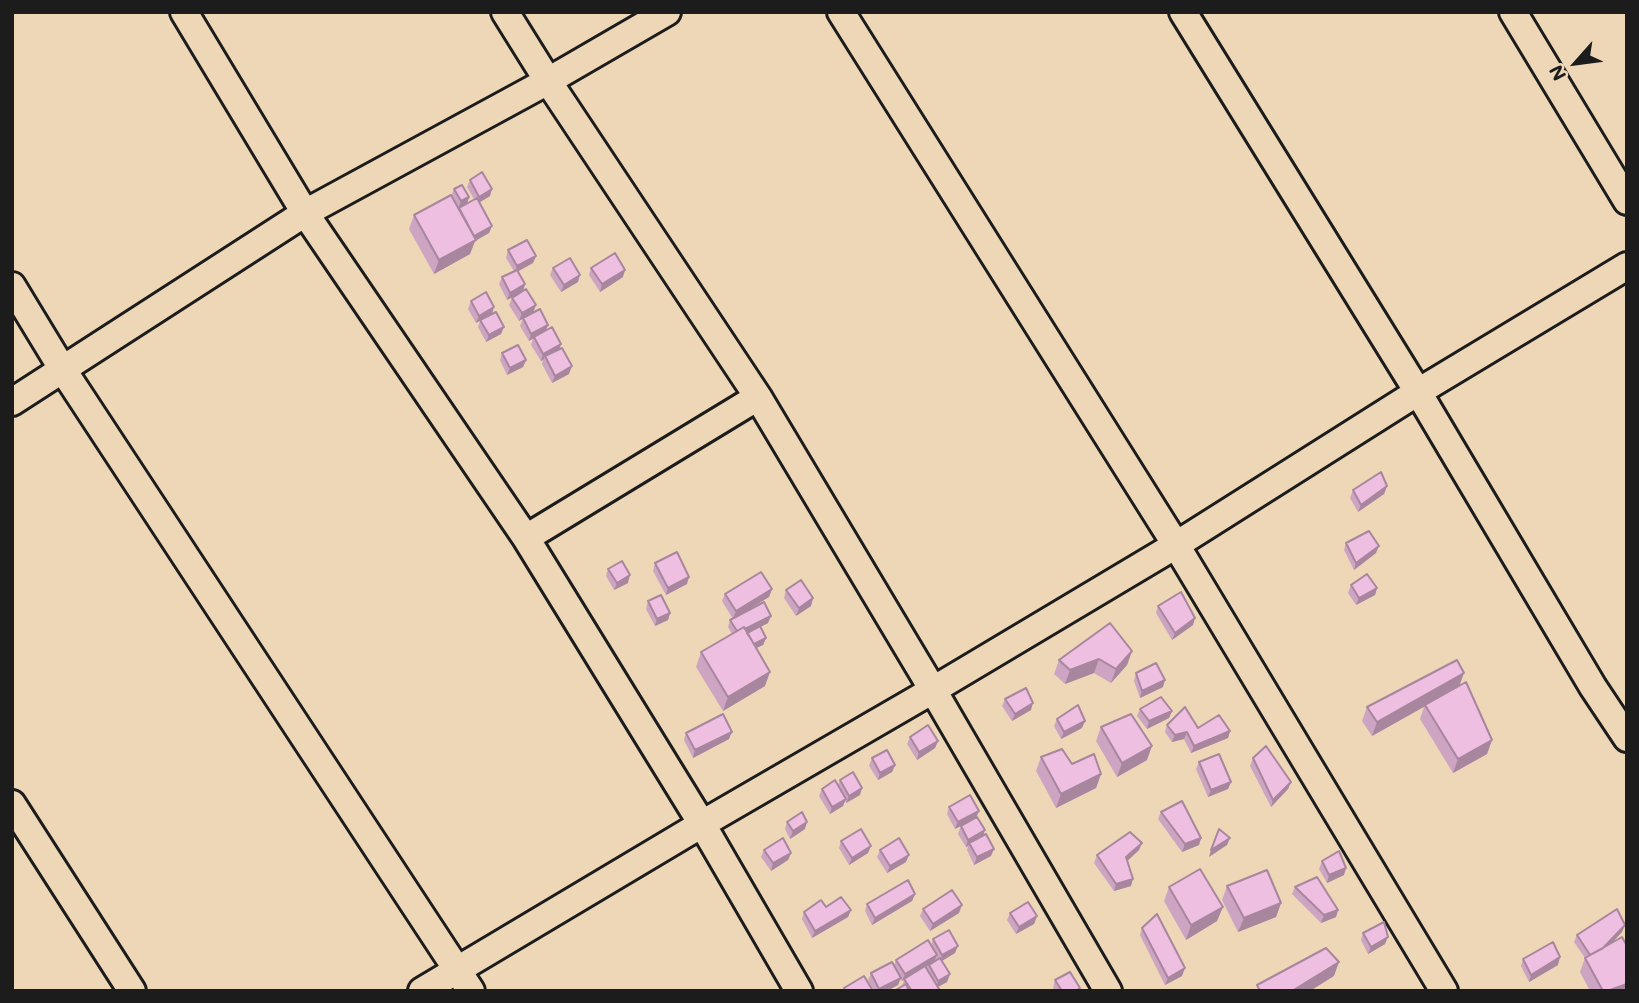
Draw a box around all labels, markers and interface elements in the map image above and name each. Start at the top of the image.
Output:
north arrow [1541,28,1611,98]
text: N [1543,61,1571,85]

